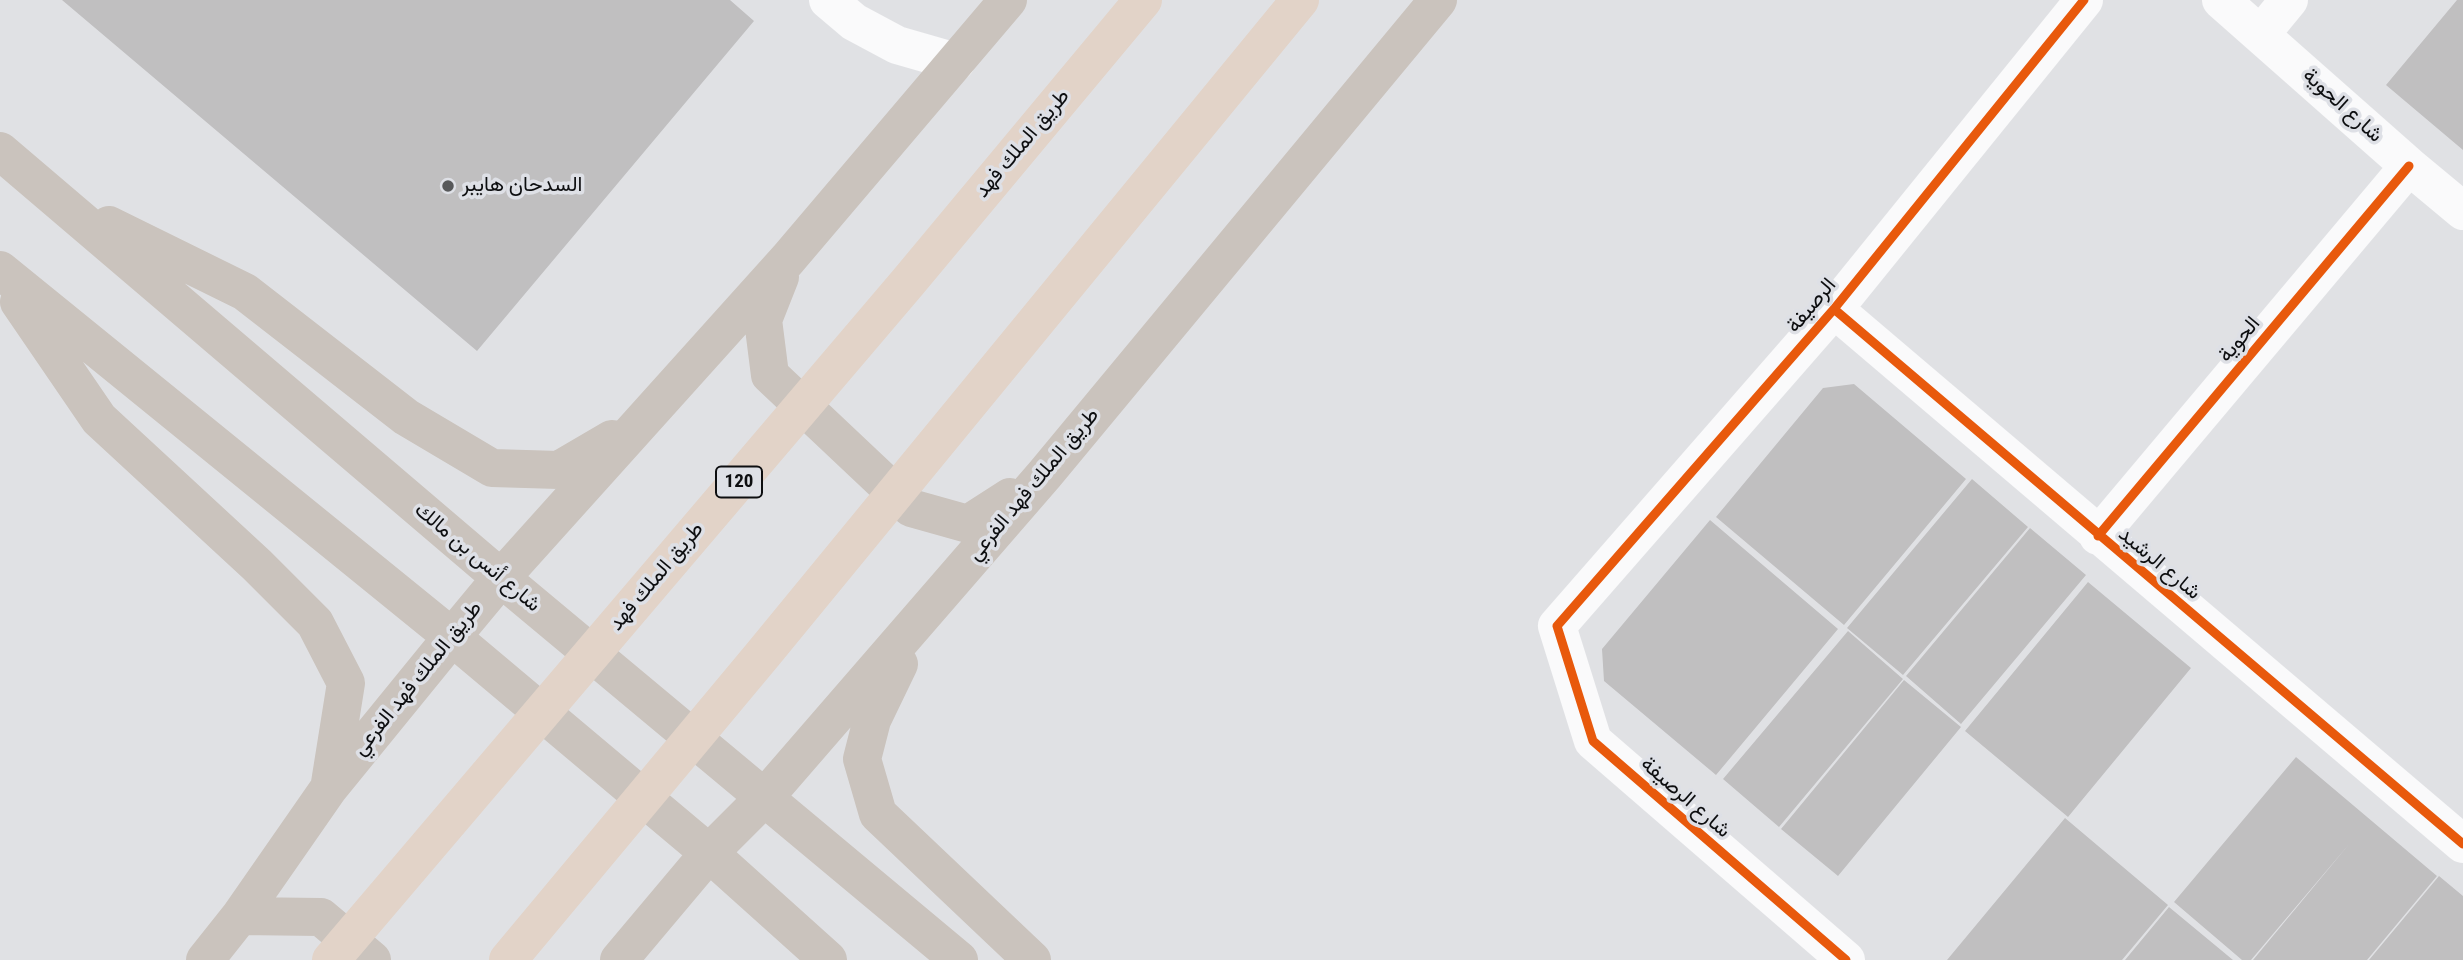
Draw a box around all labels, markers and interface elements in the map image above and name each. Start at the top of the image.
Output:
street label: شارع الحوية [2297,63,2387,149]
street label: طريق الملك فهد [970,85,1076,203]
place label: السدحان هايبر [462,173,582,199]
marker: السدحان هايبر [440,178,456,194]
street label: الرصيفة [1782,273,1842,339]
street label: الحوية [2214,312,2266,368]
street label: طريق الملك فهد الفرعي [963,404,1105,566]
road number: 120 [716,467,762,498]
street label: شارع أنس بن مالك [409,498,545,618]
street label: طريق الملك فهد [604,518,710,636]
street label: شارع الرشيد [2113,522,2205,606]
street label: طريق الملك فهد الفرعي [348,597,488,761]
street label: شارع الرصيفة [1635,752,1735,844]

